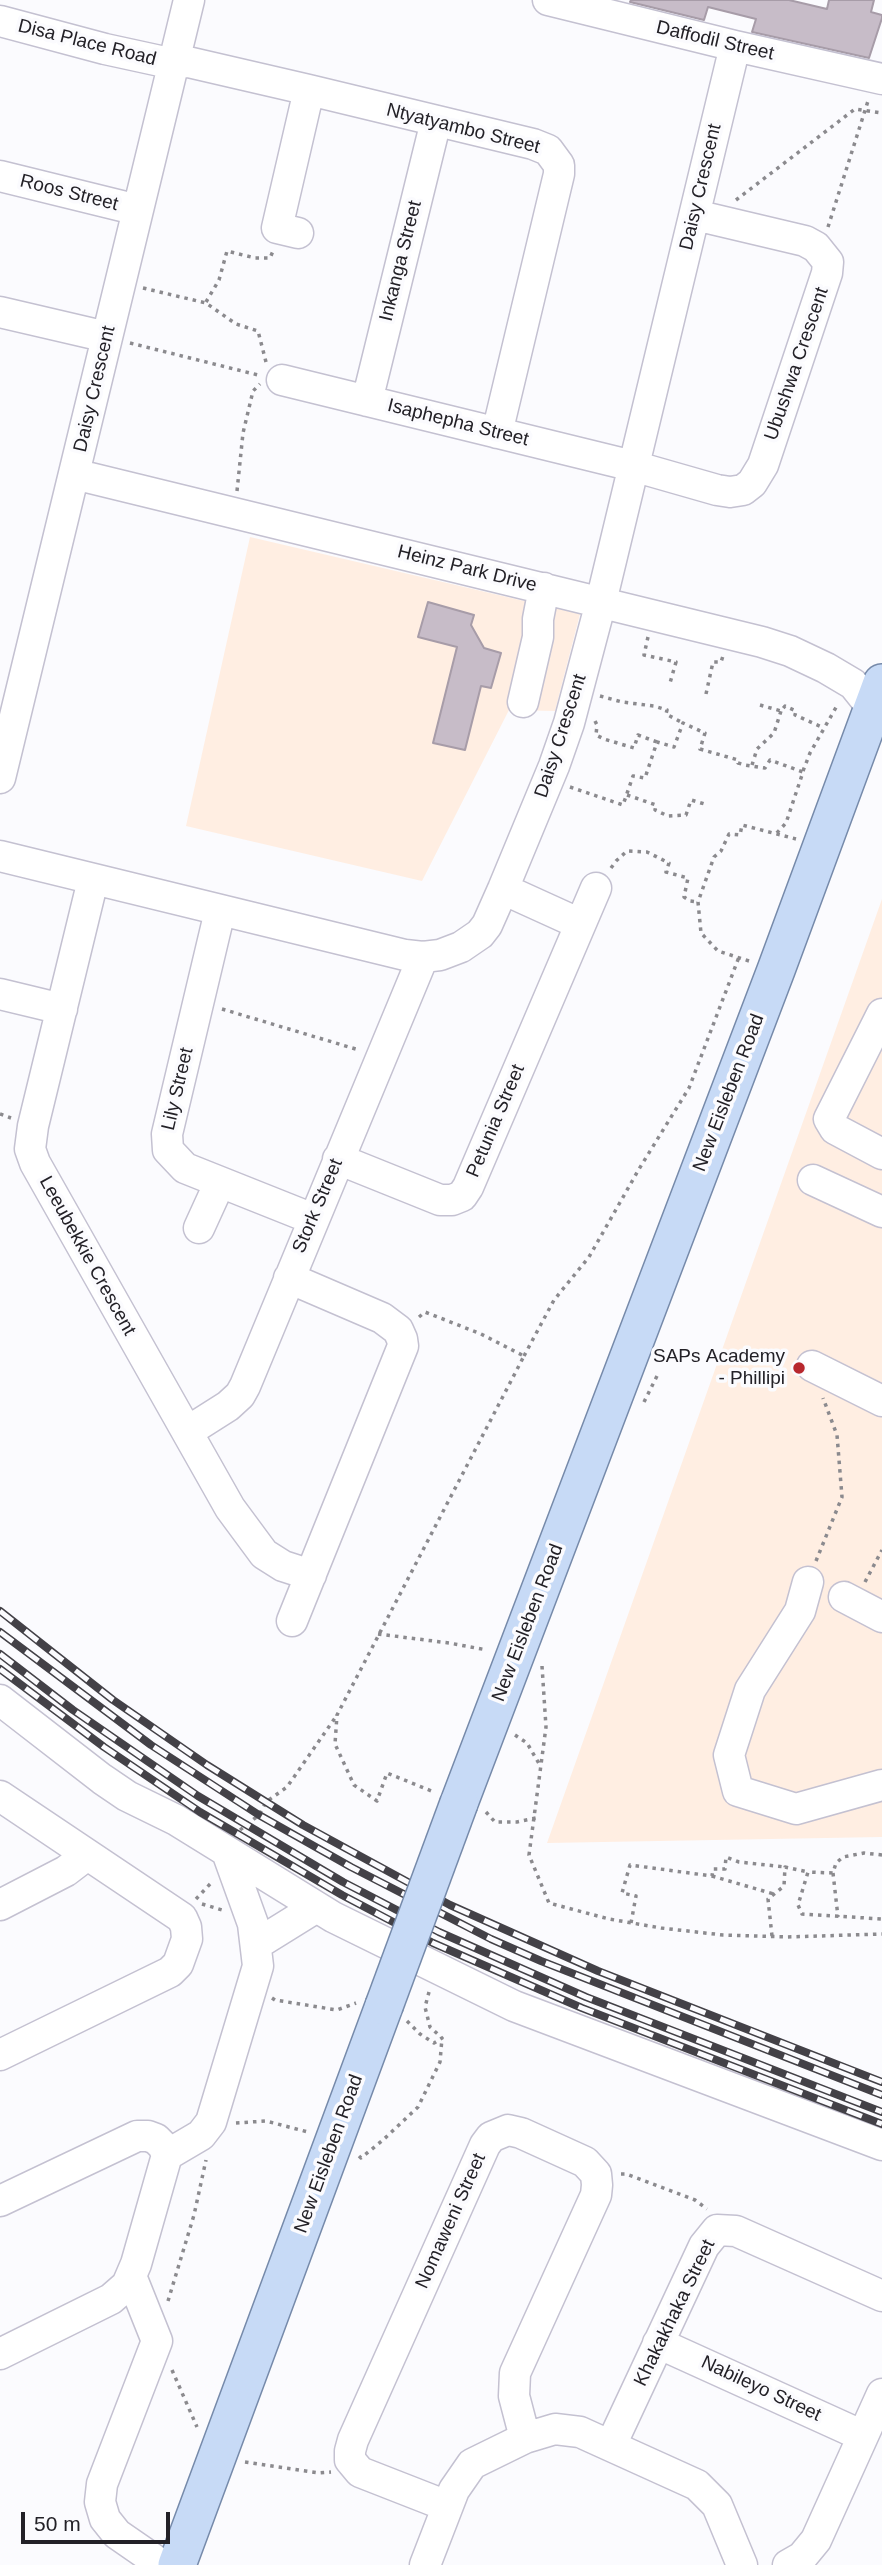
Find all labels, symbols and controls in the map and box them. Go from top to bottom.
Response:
street label: Disa Place Road [16,15,158,71]
street label: Daffodil Street [654,16,776,66]
street label: Ntyatyambo Street [384,99,542,159]
street label: Daisy Crescent [675,122,727,252]
street label: Roos Street [18,170,120,216]
street label: Inkanga Street [375,198,427,324]
street label: Ubushwa Crescent [760,284,834,444]
street label: Daisy Crescent [69,324,121,454]
street label: Isaphepha Street [385,394,531,452]
street label: Heinz Park Drive [395,541,539,597]
street label: Daisy Crescent [530,671,592,801]
street label: New Eisleben Road [688,1011,770,1175]
street label: Lily Street [157,1045,199,1133]
street label: Petunia Street [462,1061,530,1181]
street label: Stork Street [288,1155,348,1257]
street label: Leeubekkie Crescent [34,1172,140,1340]
place label: SAPs Academy - Phillipi [653,1346,785,1390]
marker: SAPs Academy - Phillipi [791,1360,807,1376]
street label: New Eisleben Road [487,1541,569,1705]
street label: New Eisleben Road [290,2072,368,2236]
street label: Nomaweni Street [411,2150,491,2292]
street label: Khakakhaka Street [630,2236,720,2390]
street label: Nabileyo Street [697,2351,825,2427]
scale bar [24,2498,173,2542]
text: 50 m [34,2512,81,2535]

